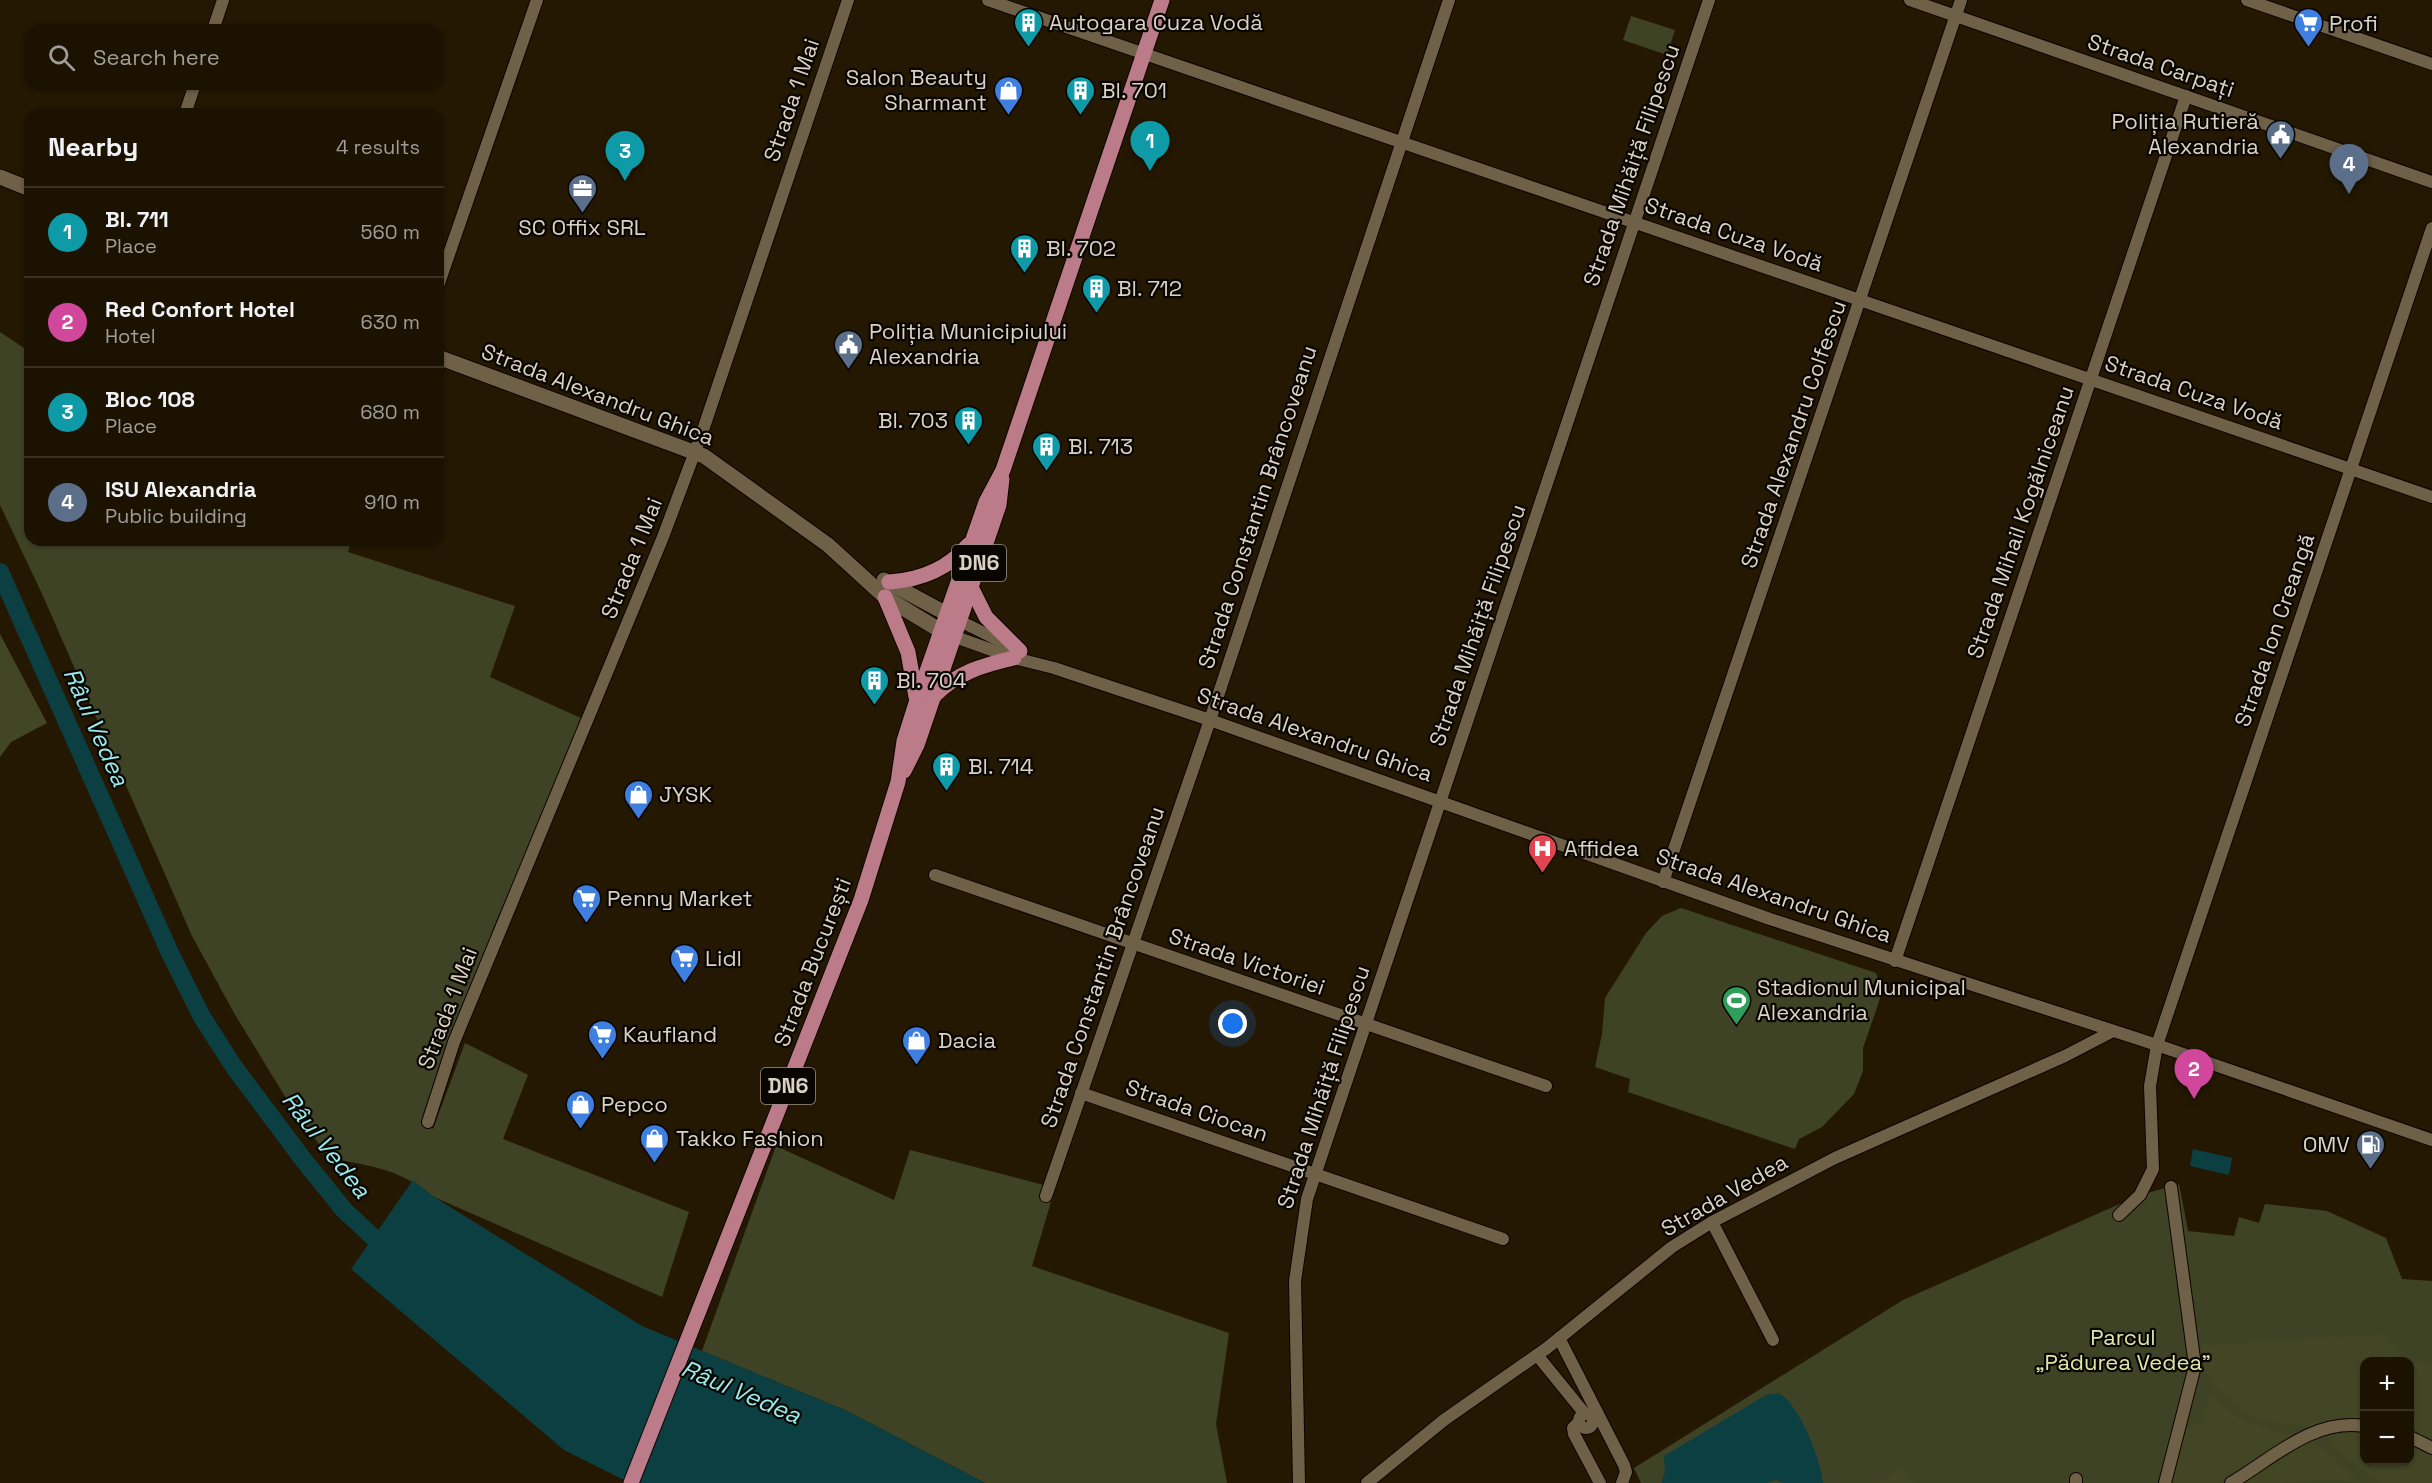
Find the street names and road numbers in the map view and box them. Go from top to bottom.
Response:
street label: Strada Carpați [2084,27,2238,103]
street label: Strada 1 Mai [757,35,825,165]
street label: Strada Mihăiță Filipescu [1576,40,1686,290]
street label: Strada Cuza Vodă [1641,190,1827,278]
street label: Strada Alexandru Colfescu [1734,296,1852,572]
street label: Strada Alexandru Ghica [478,337,719,452]
street label: Strada Constantin Brâncoveanu [1191,342,1323,672]
street label: Strada Cuza Vodă [2101,348,2287,436]
street label: Strada Mihail Kogălniceanu [1960,382,2080,662]
street label: Strada 1 Mai [594,493,668,623]
street label: Strada Mihăiță Filipescu [1422,500,1532,750]
street label: Strada Ion Creangă [2228,529,2320,730]
road number: DN6 [952,545,1006,581]
street label: Strada Alexandru Ghica [1194,681,1437,788]
street label: Strada Constantin Brâncoveanu [1034,803,1170,1131]
street label: Strada Alexandru Ghica [1653,842,1896,949]
street label: Strada București [767,874,857,1050]
street label: Strada Victoriei [1165,921,1329,1001]
street label: Strada 1 Mai [411,943,483,1073]
street label: Strada Mihăiță Filipescu [1270,962,1376,1212]
road number: DN6 [761,1068,815,1104]
street label: Strada Ciocan [1122,1073,1272,1147]
street label: Strada Vedea [1656,1147,1793,1243]

